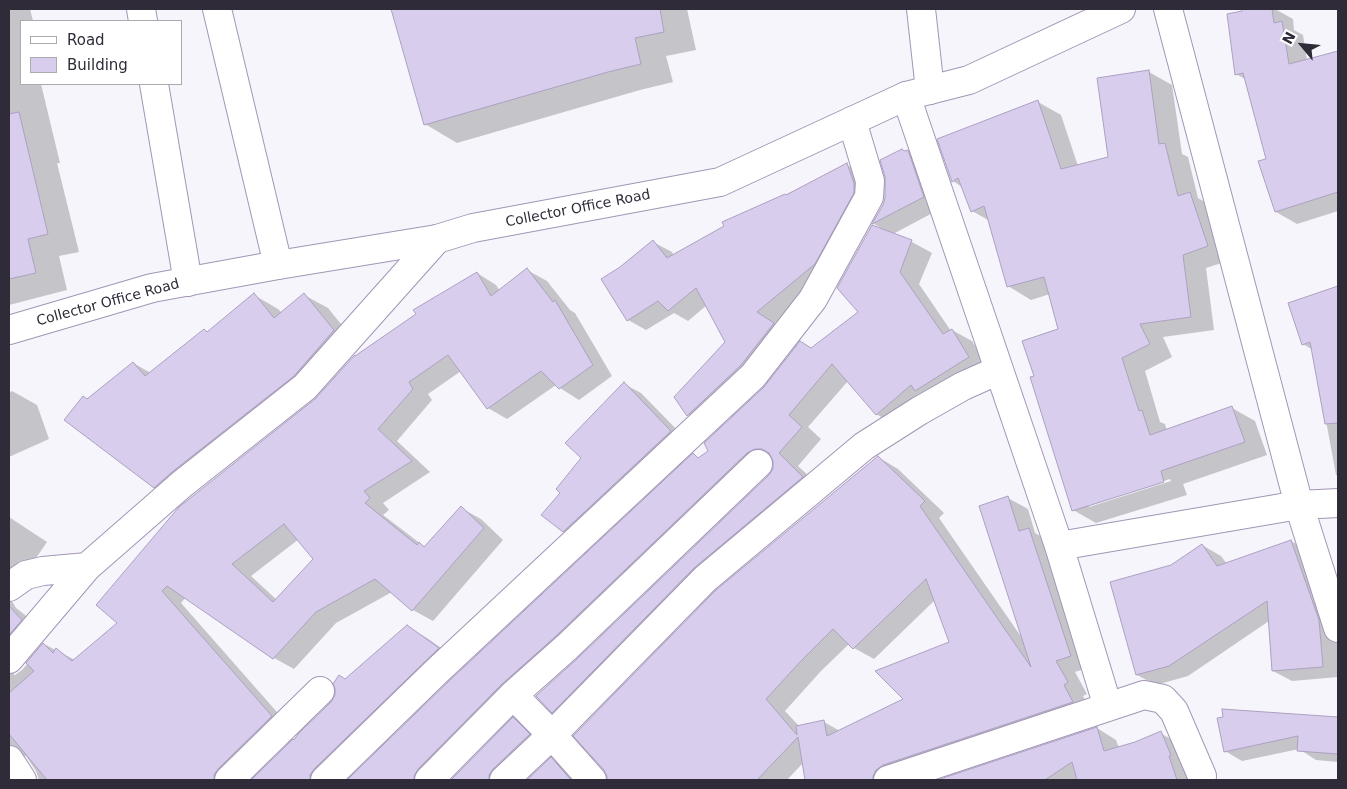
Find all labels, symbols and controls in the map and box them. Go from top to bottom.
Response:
legend [20,20,182,85]
north arrow [1277,20,1327,70]
text: N [1279,29,1299,47]
text: Road [67,31,105,49]
text: Building [67,56,128,74]
street label: Collector Office Road [504,187,652,231]
street label: Collector Office Road [35,276,181,330]

